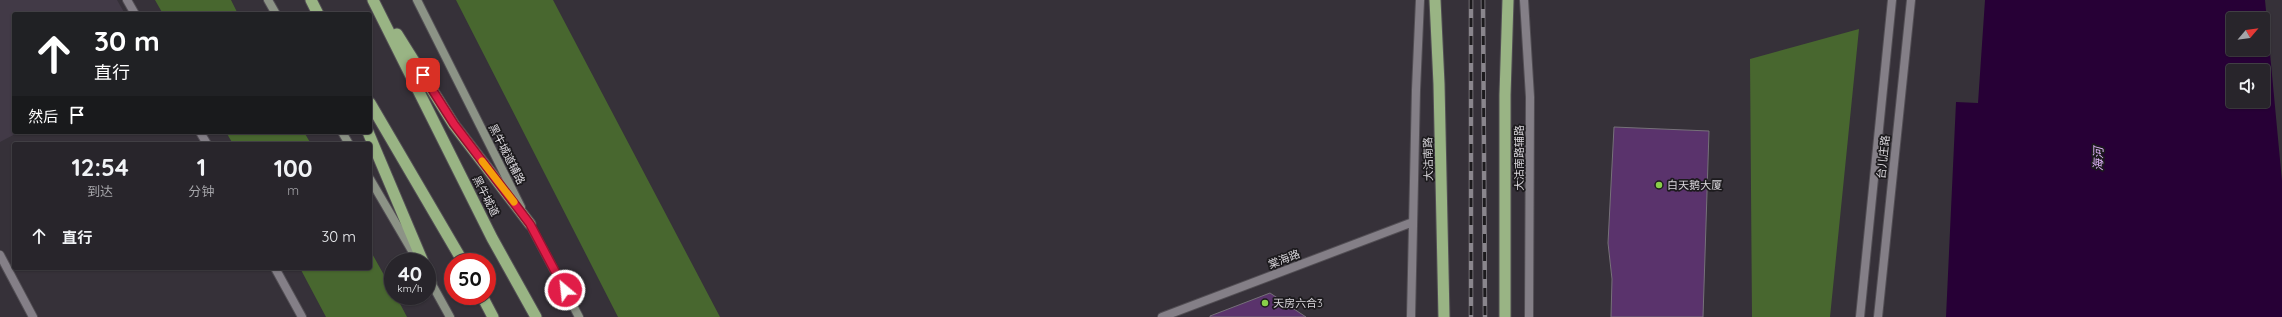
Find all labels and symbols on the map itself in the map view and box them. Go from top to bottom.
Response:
north arrow [2226,12,2270,56]
pin [406,58,440,92]
street label: 黑牛城道辅路 [486,121,528,187]
street label: 大沽南路辅路 [1512,125,1526,191]
street label: 台儿庄路 [1874,134,1892,180]
street label: 大沽南路 [1421,137,1435,181]
water label: 海河 [2090,145,2106,171]
street label: 黑牛城道 [470,173,502,219]
place label: 白天鹅大厦 [1667,178,1722,192]
marker: 白天鹅大厦 [1654,180,1664,190]
street label: 棠海路 [1266,247,1302,271]
speed limit sign: 50 [444,253,496,305]
position arrow [544,269,586,311]
place label: 天房六合3 [1273,296,1323,310]
marker: 天房六合3 [1260,298,1270,308]

